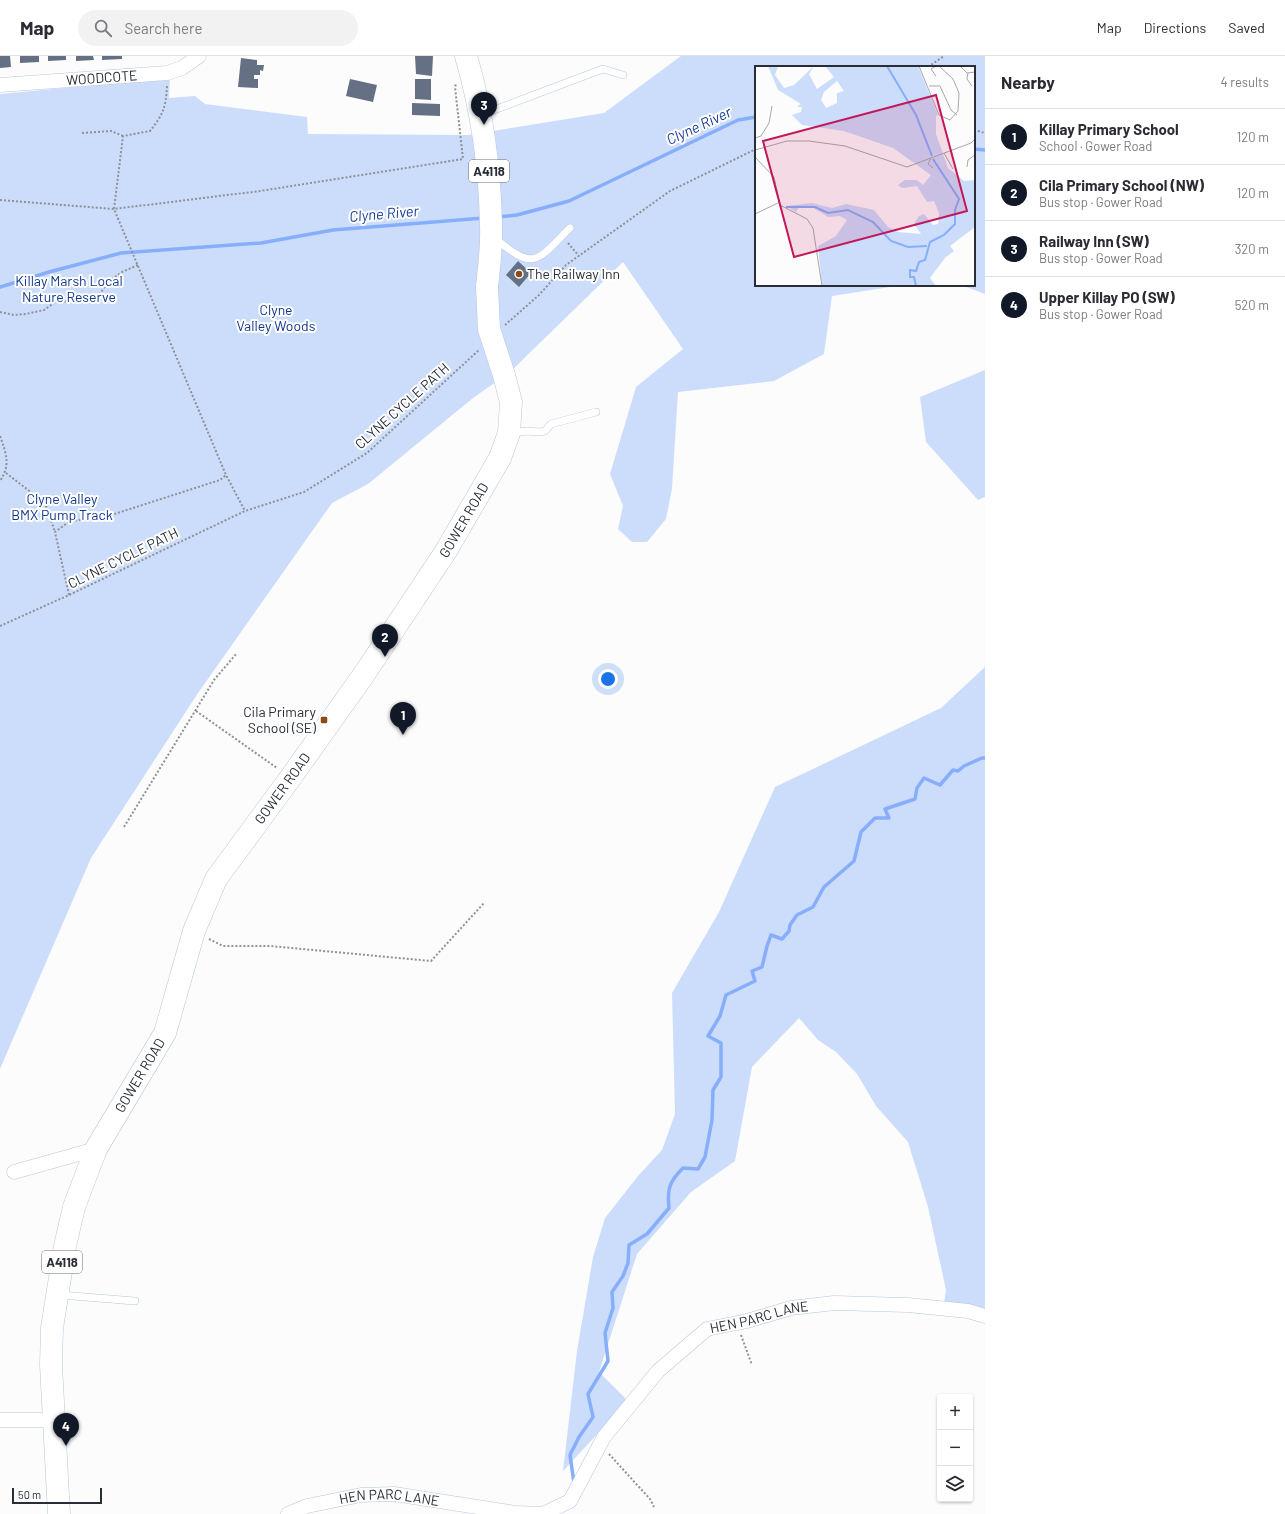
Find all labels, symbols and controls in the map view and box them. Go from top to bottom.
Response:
search box [78,10,358,46]
text: Map [20,16,54,39]
icon: search [92,17,114,39]
text: Search here [124,19,202,37]
text: Map [1097,19,1122,36]
text: Directions [1144,19,1206,36]
text: Saved [1228,19,1265,36]
street label: WOODCOTE [65,66,138,88]
inset map [755,66,975,286]
text: Nearby [1001,72,1055,92]
text: 4 results [1221,74,1269,90]
pin: 3 [471,92,497,125]
water label: Clyne River [663,102,735,148]
text: Killay Primary School [1039,120,1179,138]
text: 1 [1012,129,1016,145]
text: 120 m [1237,129,1269,145]
text: School · Gower Road [1039,138,1152,154]
road number: A4118 [469,160,509,182]
text: Cila Primary School (NW) [1039,176,1204,194]
text: 2 [1010,185,1018,201]
text: 120 m [1237,185,1269,201]
text: Bus stop · Gower Road [1039,194,1163,210]
water label: Clyne River [348,201,420,225]
text: Railway Inn (SW) [1039,232,1149,250]
text: 3 [1010,241,1018,257]
text: 320 m [1235,241,1269,257]
text: Bus stop · Gower Road [1039,250,1163,266]
place label: The Railway Inn [527,265,620,282]
marker: The Railway Inn [514,269,524,279]
park label: Killay Marsh Local Nature Reserve [15,272,123,305]
text: Upper Killay PO (SW) [1039,288,1175,306]
text: 4 [1010,297,1018,313]
text: 520 m [1235,297,1269,313]
park label: Clyne Valley Woods [237,301,316,334]
text: Bus stop · Gower Road [1039,306,1163,322]
street label: CLYNE CYCLE PATH [351,359,452,452]
street label: GOWER ROAD [435,480,492,561]
park label: Clyne Valley BMX Pump Track [11,490,113,523]
street label: CLYNE CYCLE PATH [65,523,181,592]
pin: 2 [372,624,398,657]
your location [598,669,618,689]
pin: 1 [390,702,416,735]
place label: Cila Primary School (SE) [243,703,317,736]
marker: Cila Primary School (SE) [319,715,329,725]
street label: GOWER ROAD [250,749,313,827]
street label: GOWER ROAD [111,1035,168,1115]
road number: A4118 [42,1251,82,1273]
street label: HEN PARC LANE [708,1297,809,1336]
map controls [937,1394,973,1502]
button: + [937,1394,973,1430]
pin: 4 [53,1413,79,1446]
button: − [937,1430,973,1466]
button: layers [937,1466,973,1502]
street label: HEN PARC LANE [337,1485,441,1509]
scale bar [12,1486,102,1505]
text: 50 m [18,1488,41,1501]

